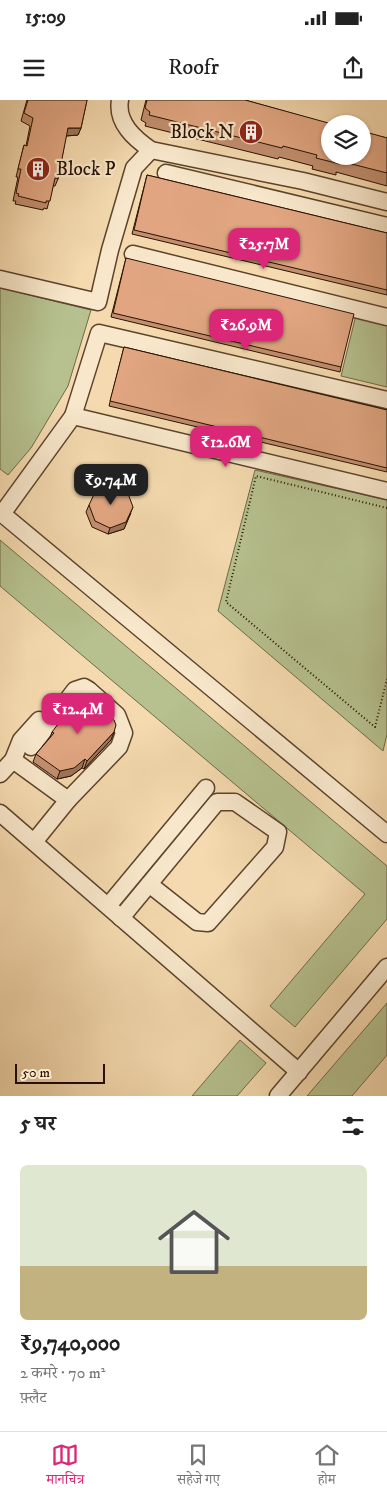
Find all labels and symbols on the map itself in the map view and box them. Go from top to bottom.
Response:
building icon: Block N [238,119,264,145]
place label: Block N [170,121,234,144]
building icon: Block P [25,156,51,182]
place label: Block P [56,158,116,181]
pin: ₹25.7M [223,228,305,270]
pin: ₹26.9M [205,308,287,351]
pin: ₹12.6M [185,426,267,468]
pin: ₹9.74M [70,464,152,506]
pin: ₹12.4M [37,692,119,735]
scale bar [15,1061,105,1084]

